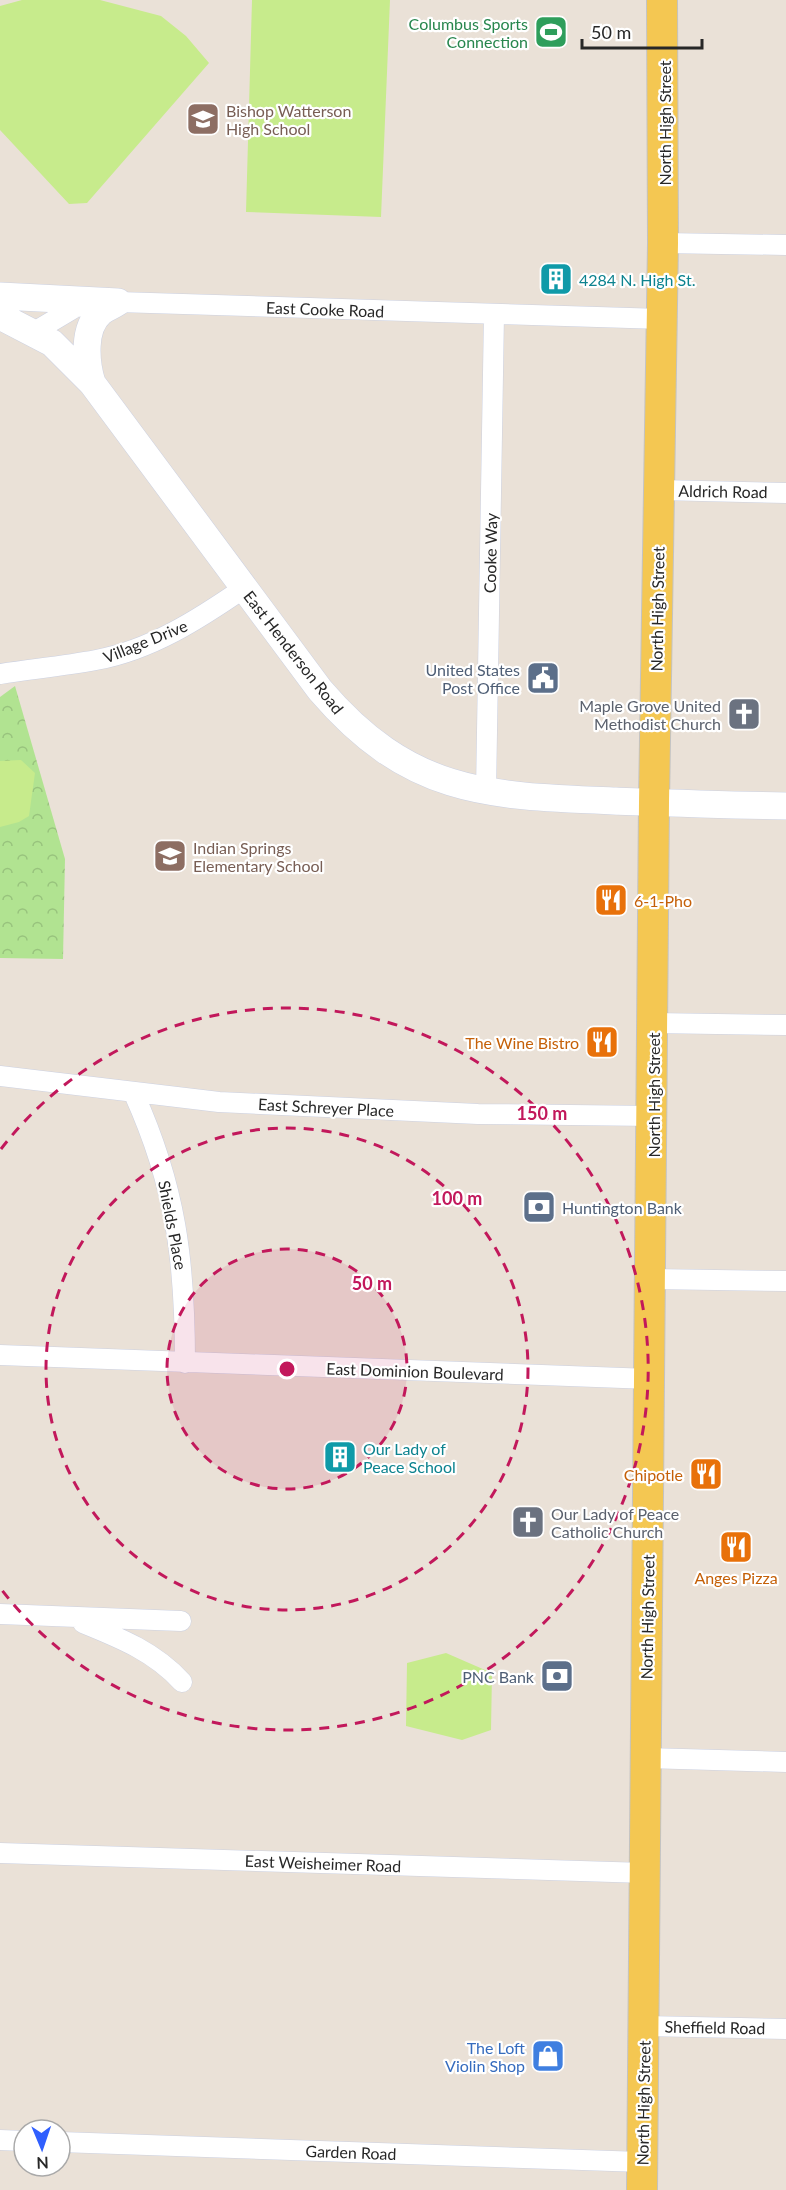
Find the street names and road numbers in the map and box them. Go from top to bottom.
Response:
street label: North High Street [655,60,674,186]
street label: East Cooke Road [266,297,384,321]
street label: Aldrich Road [678,481,768,501]
street label: Cooke Way [480,512,500,593]
street label: North High Street [646,546,668,672]
street label: East Henderson Road [240,587,348,717]
street label: Village Drive [100,616,190,666]
street label: North High Street [644,1032,663,1158]
street label: East Schreyer Place [258,1094,394,1120]
street label: Shields Place [155,1179,191,1271]
street label: East Dominion Boulevard [326,1358,504,1384]
street label: North High Street [636,1554,658,1680]
street label: East Weisheimer Road [245,1851,401,1875]
street label: Sheffield Road [664,2017,766,2037]
street label: North High Street [632,2040,654,2166]
street label: Garden Road [305,2141,397,2163]

